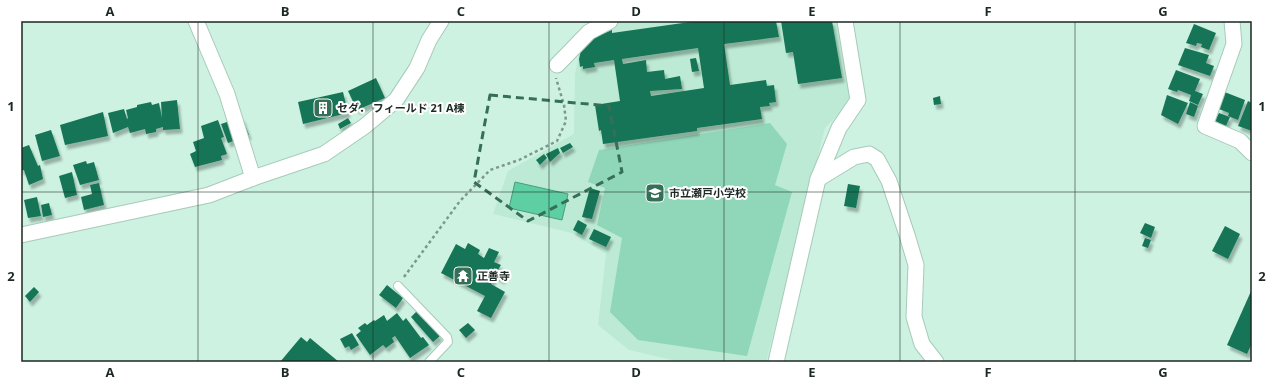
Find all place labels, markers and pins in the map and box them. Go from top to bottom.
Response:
building icon: セダ． フィールド 21 A棟 [312,97,334,119]
place label: セダ． フィールド 21 A棟 [337,100,465,115]
school or university icon: 市立瀬戸小学校 [644,182,666,204]
place label: 市立瀬戸小学校 [669,185,746,200]
temple icon: 正善寺 [452,265,474,287]
place label: 正善寺 [477,268,510,283]

